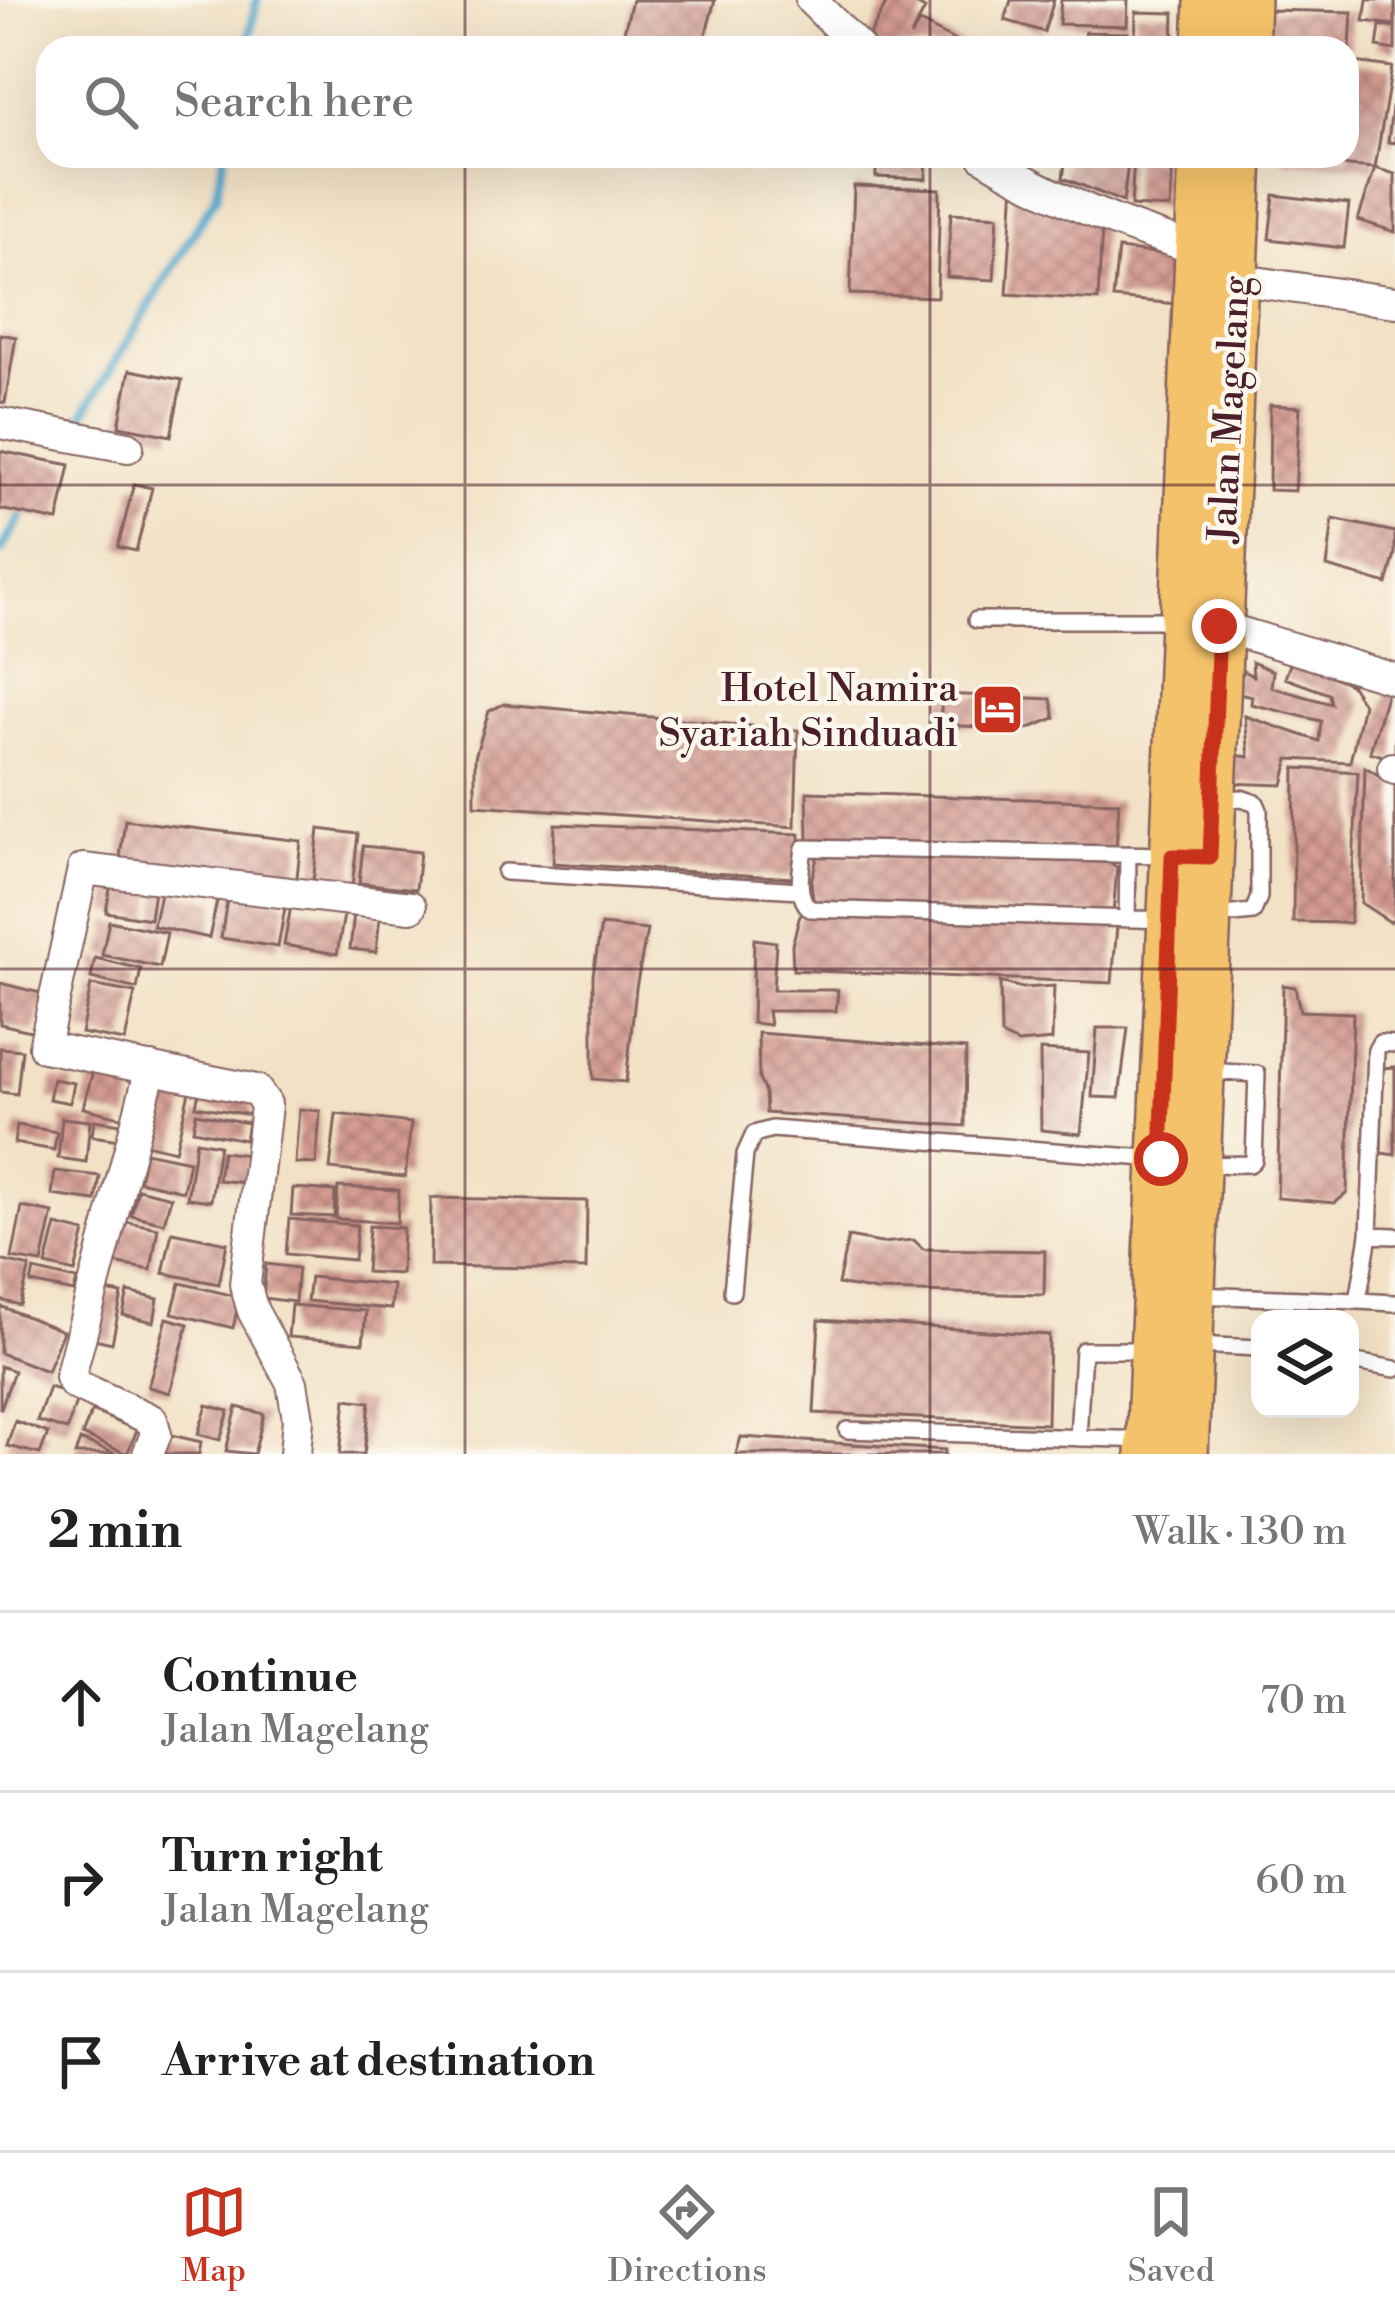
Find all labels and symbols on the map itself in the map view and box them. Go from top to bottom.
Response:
street label: Jalan Magelang [1199,274,1262,546]
route end [1192,599,1246,653]
place label: Hotel Namira Syariah Sinduadi [659,665,958,759]
hotel icon: Hotel Namira Syariah Sinduadi [969,681,1025,737]
route start [1134,1132,1188,1186]

